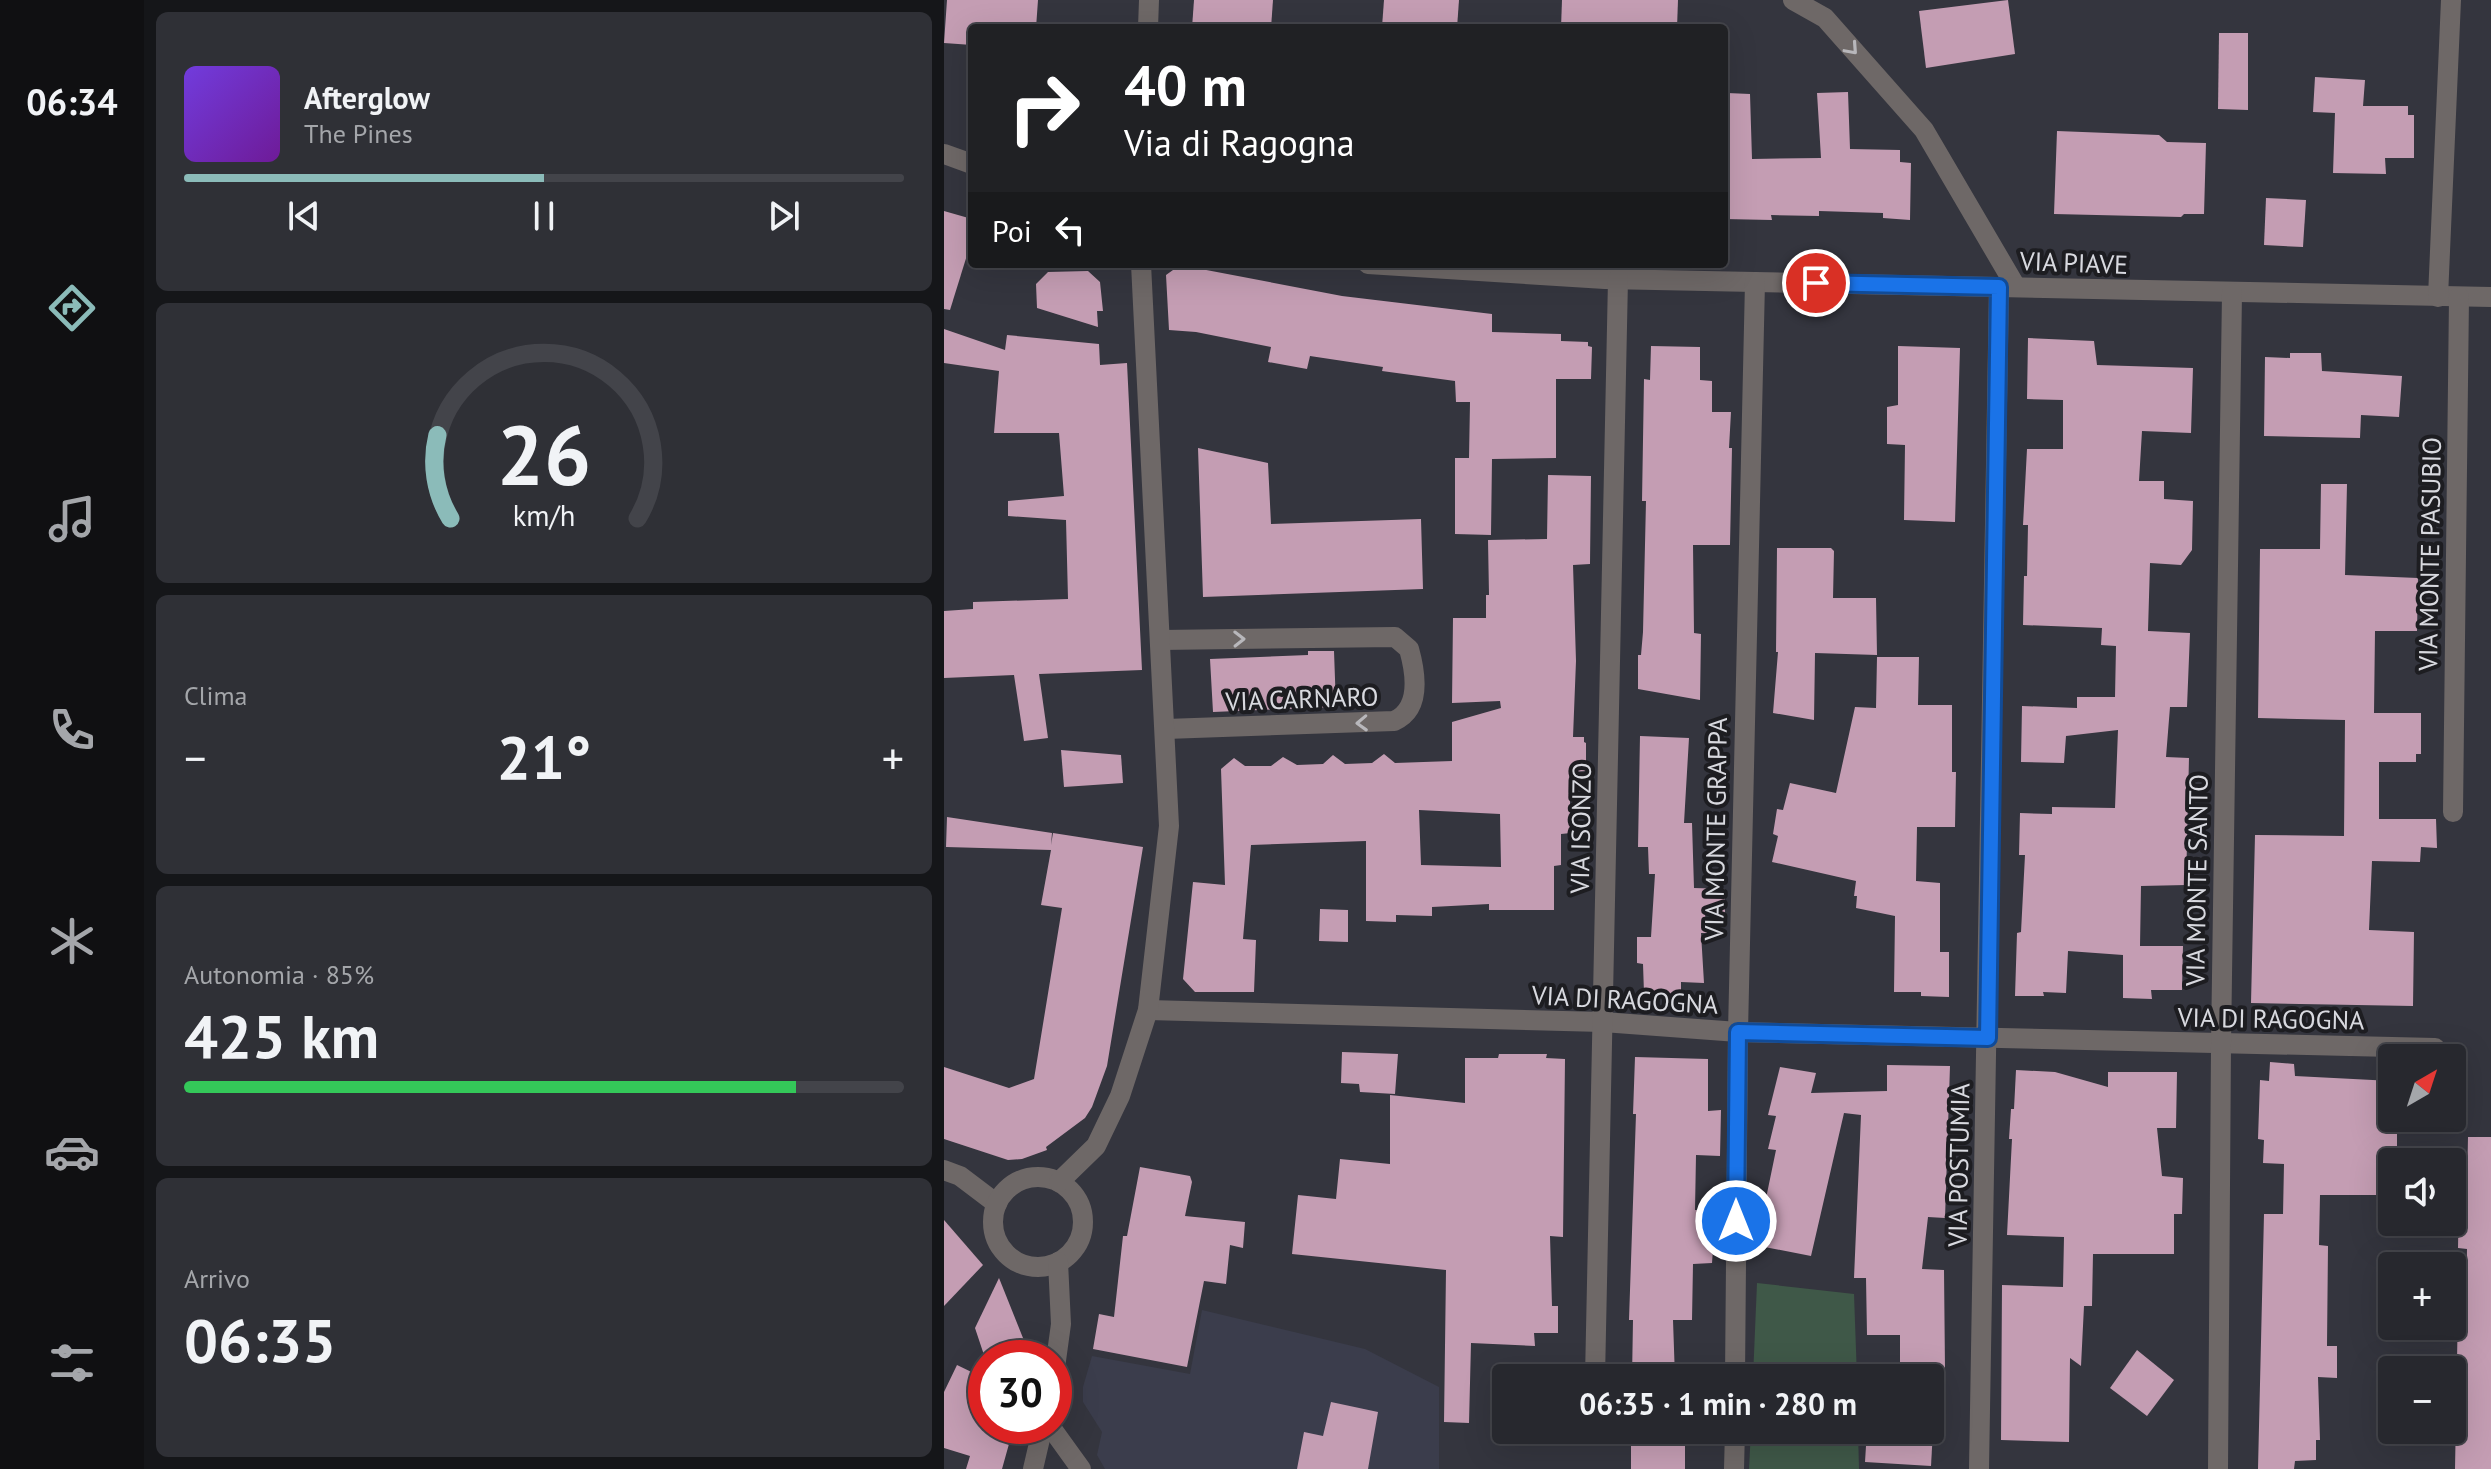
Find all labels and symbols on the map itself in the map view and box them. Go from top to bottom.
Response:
one-way arrow [1842,39,1857,54]
street label: VIA PIAVE [2018,244,2129,281]
pin [1782,249,1850,317]
street label: VIA MONTE PASUBIO [2411,437,2448,672]
one-way arrow [1233,630,1246,647]
street label: VIA CARNARO [1224,679,1379,718]
one-way arrow [1355,714,1368,731]
street label: VIA MONTE GRAPPA [1697,717,1734,942]
street label: VIA ISONZO [1563,762,1598,895]
street label: VIA MONTE SANTO [2178,774,2215,987]
street label: VIA DI RAGOGNA [1530,978,1719,1021]
street label: VIA DI RAGOGNA [2176,1000,2365,1037]
north arrow [2378,1044,2466,1132]
street label: VIA POSTUMIA [1941,1083,1976,1248]
position arrow [1694,1179,1778,1263]
speed limit sign: 30 [968,1340,1072,1444]

